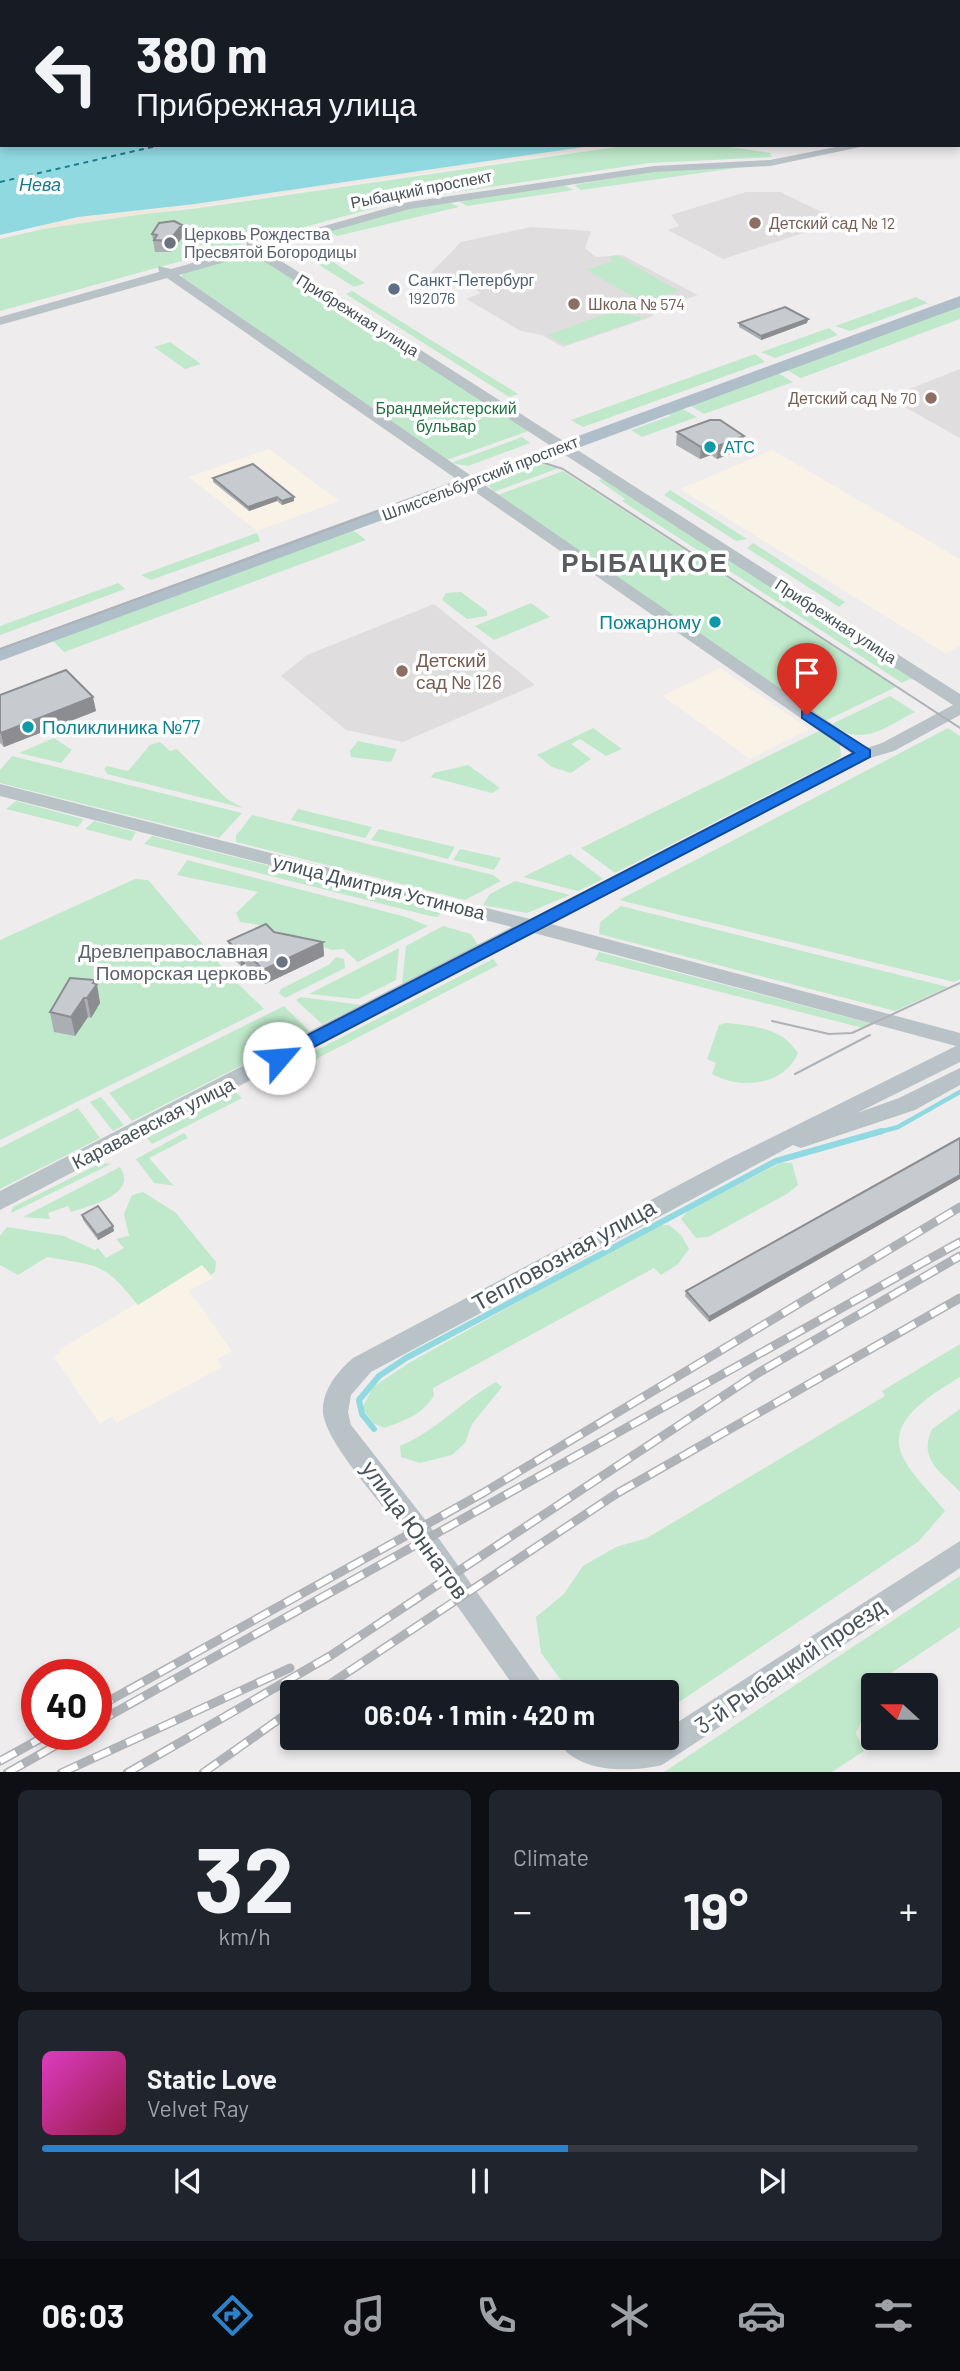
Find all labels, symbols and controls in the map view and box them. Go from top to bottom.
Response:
text: 380 m [136,24,268,83]
icon: left [21,28,112,119]
text: Прибрежная улица [136,84,417,122]
street label: Рыбацкий проспект [349,165,494,212]
water label: Нева [19,173,61,195]
place label: Детский сад № 12 [769,213,895,232]
marker: Детский сад № 12 [747,215,763,231]
place label: Церковь Рождества Пресвятой Богородицы [184,224,357,261]
marker: Церковь Рождества Пресвятой Богородицы [162,235,178,251]
street label: Прибрежная улица [294,269,423,360]
place label: Санкт-Петербург 192076 [408,270,535,307]
marker: Санкт-Петербург 192076 [386,281,402,297]
place label: Школа № 574 [588,294,685,313]
marker: Школа № 574 [566,296,582,312]
place label: Детский сад № 70 [788,388,917,407]
marker: Детский сад № 70 [923,390,939,406]
park label: Брандмейстерский бульвар [375,398,517,435]
street label: Шлиссельбургский проспект [379,431,581,524]
place label: АТС [724,437,755,456]
marker: АТС [702,439,718,455]
district label: РЫБАЦКОЕ [561,546,729,577]
street label: Прибрежная улица [772,574,900,667]
place label: Пожарному [599,610,701,633]
marker: Пожарному [707,614,723,630]
pin [777,643,837,715]
place label: Детский сад № 126 [416,648,502,693]
icon: arrive [788,654,826,692]
marker: Детский сад № 126 [394,663,410,679]
place label: Поликлиника №77 [42,715,200,738]
marker: Поликлиника №77 [20,719,36,735]
street label: улица Дмитрия Устинова [271,849,488,924]
place label: Древлеправославная Поморская церковь [78,939,268,984]
marker: Древлеправославная Поморская церковь [274,954,290,970]
position arrow [242,1021,316,1095]
street label: Караваевская улица [68,1072,238,1173]
street label: Тепловозная улица [467,1192,660,1316]
street label: улица Юннатов [356,1455,475,1604]
street label: 3-й Рыбацкий проезд [689,1591,890,1739]
speed limit sign: 40 [21,1659,112,1750]
north arrow [861,1673,938,1750]
map controls [861,1673,938,1750]
text: 06:04 · 1 min · 420 m [364,1699,595,1730]
text: 32 [194,1822,295,1931]
text: Climate [513,1843,589,1871]
text: 19° [683,1878,748,1940]
text: − [513,1887,532,1933]
text: + [899,1887,918,1933]
text: km/h [218,1922,271,1950]
text: Static Love [147,2063,277,2094]
text: Velvet Ray [147,2094,249,2122]
icon: previous [169,2162,207,2200]
icon: pause [461,2162,499,2200]
icon: next [753,2162,791,2200]
icon: directions [208,2291,257,2340]
icon: music [340,2291,389,2340]
icon: phone [472,2291,521,2340]
icon: climate [605,2291,654,2340]
icon: car [737,2291,786,2340]
icon: filters [869,2291,918,2340]
text: 06:03 [42,2296,124,2334]

